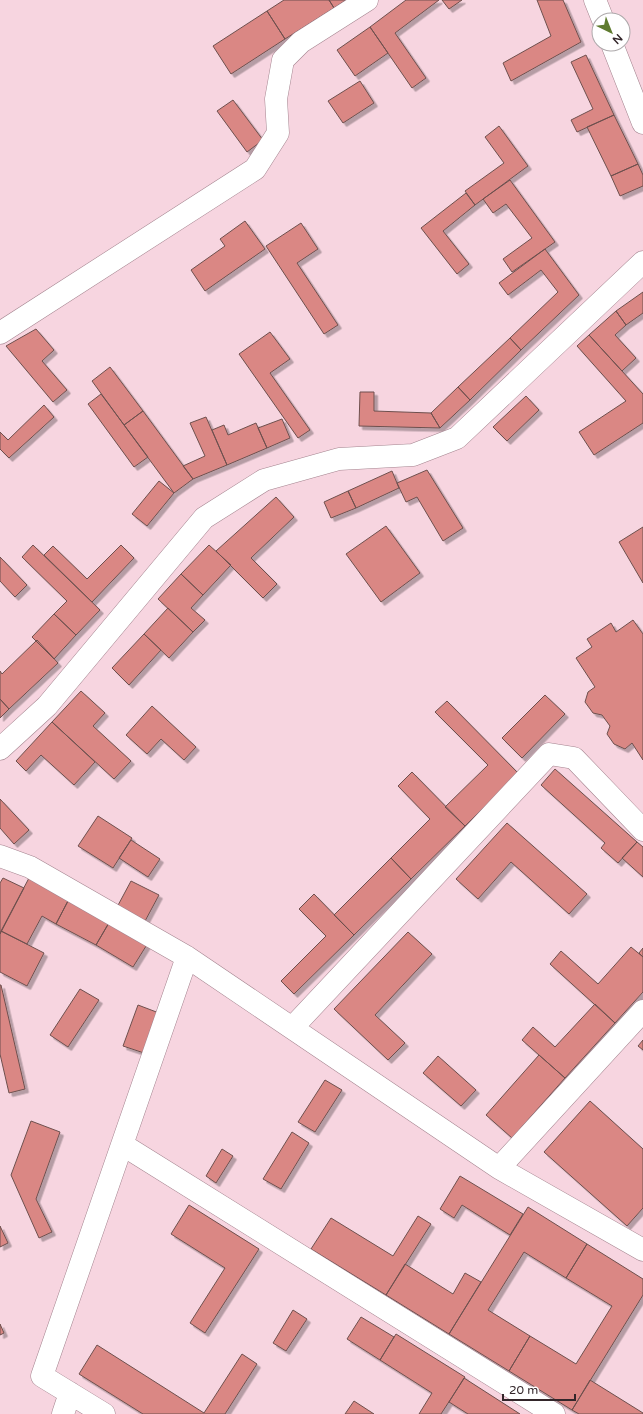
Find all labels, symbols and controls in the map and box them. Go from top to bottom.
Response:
north arrow [591,12,631,52]
text: N [610,31,625,47]
scale bar [503,1376,575,1402]
text: 20 m [509,1383,538,1397]

